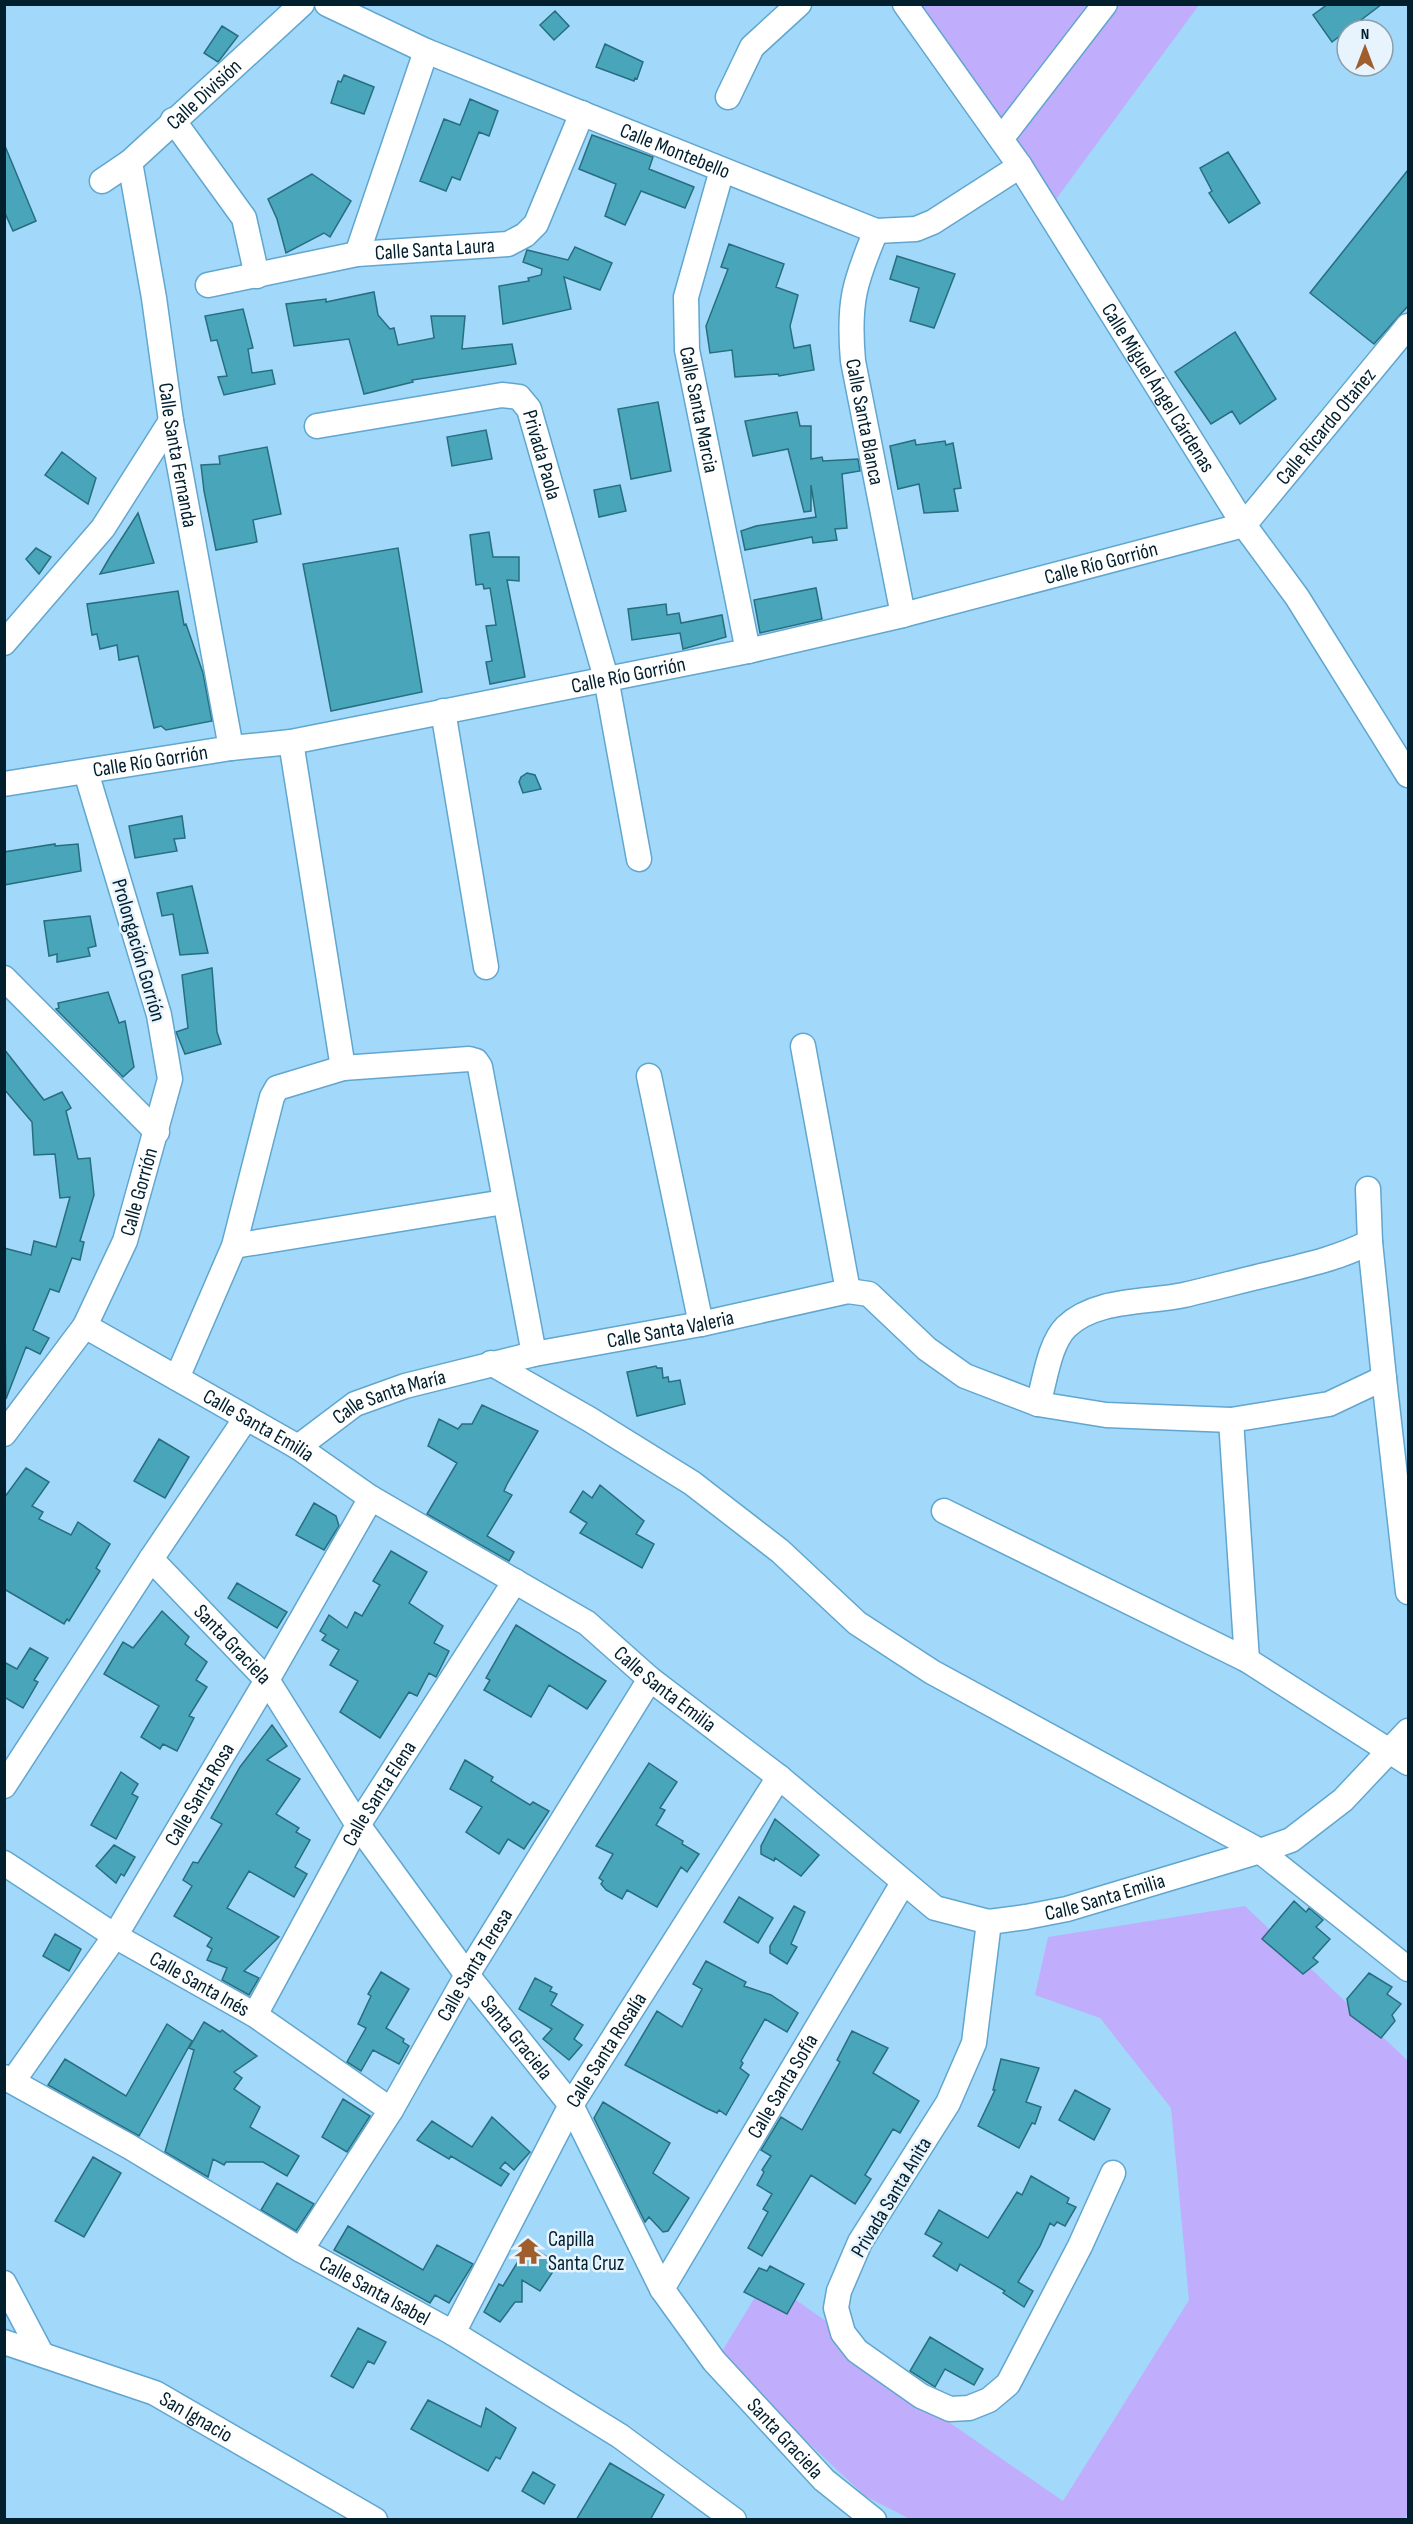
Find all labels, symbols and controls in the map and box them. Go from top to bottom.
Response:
north arrow [1335,18,1395,78]
text: N [1361,25,1369,44]
street label: Calle División [161,54,247,135]
street label: Calle Montebello [616,118,734,184]
street label: Calle Santa Laura [374,233,495,266]
street label: Calle Miguel Ángel Cárdenas [1096,299,1220,477]
street label: Calle Santa Marcia [674,345,724,475]
street label: Calle Santa Blanca [840,357,889,487]
street label: Calle Ricardo Otañez [1271,363,1381,490]
street label: Calle Santa Fernanda [153,381,202,530]
street label: Privada Paola [517,407,566,503]
street label: Calle Río Gorrión [1042,536,1160,590]
street label: Calle Río Gorrión [569,652,688,699]
street label: Calle Río Gorrión [91,740,210,783]
street label: Prolongación Gorrión [106,876,171,1024]
street label: Calle Gorrión [115,1145,163,1239]
street label: Calle Santa Valeria [605,1305,736,1354]
street label: Calle Santa María [327,1364,448,1430]
street label: Calle Santa Emilia [199,1384,319,1467]
street label: Santa Graciela [188,1599,276,1690]
street label: Calle Santa Emilia [609,1641,721,1738]
street label: Calle Santa Elena [337,1736,422,1850]
street label: Calle Santa Rosa [159,1739,240,1851]
street label: Calle Santa Emilia [1043,1868,1168,1926]
street label: Calle Santa Teresa [432,1904,518,2026]
street label: Calle Santa Inés [145,1946,254,2022]
street label: Calle Santa Rosalía [561,1988,652,2112]
street label: Santa Graciela [475,1990,558,2085]
street label: Calle Santa Sofía [742,2030,824,2143]
street label: Privada Santa Anita [846,2133,937,2262]
place label: Capilla Santa Cruz [548,2227,625,2276]
temple icon: Capilla Santa Cruz [513,2236,543,2266]
street label: Calle Santa Isabel [315,2251,434,2331]
street label: San Ignacio [155,2386,237,2448]
street label: Santa Graciela [742,2393,829,2484]

